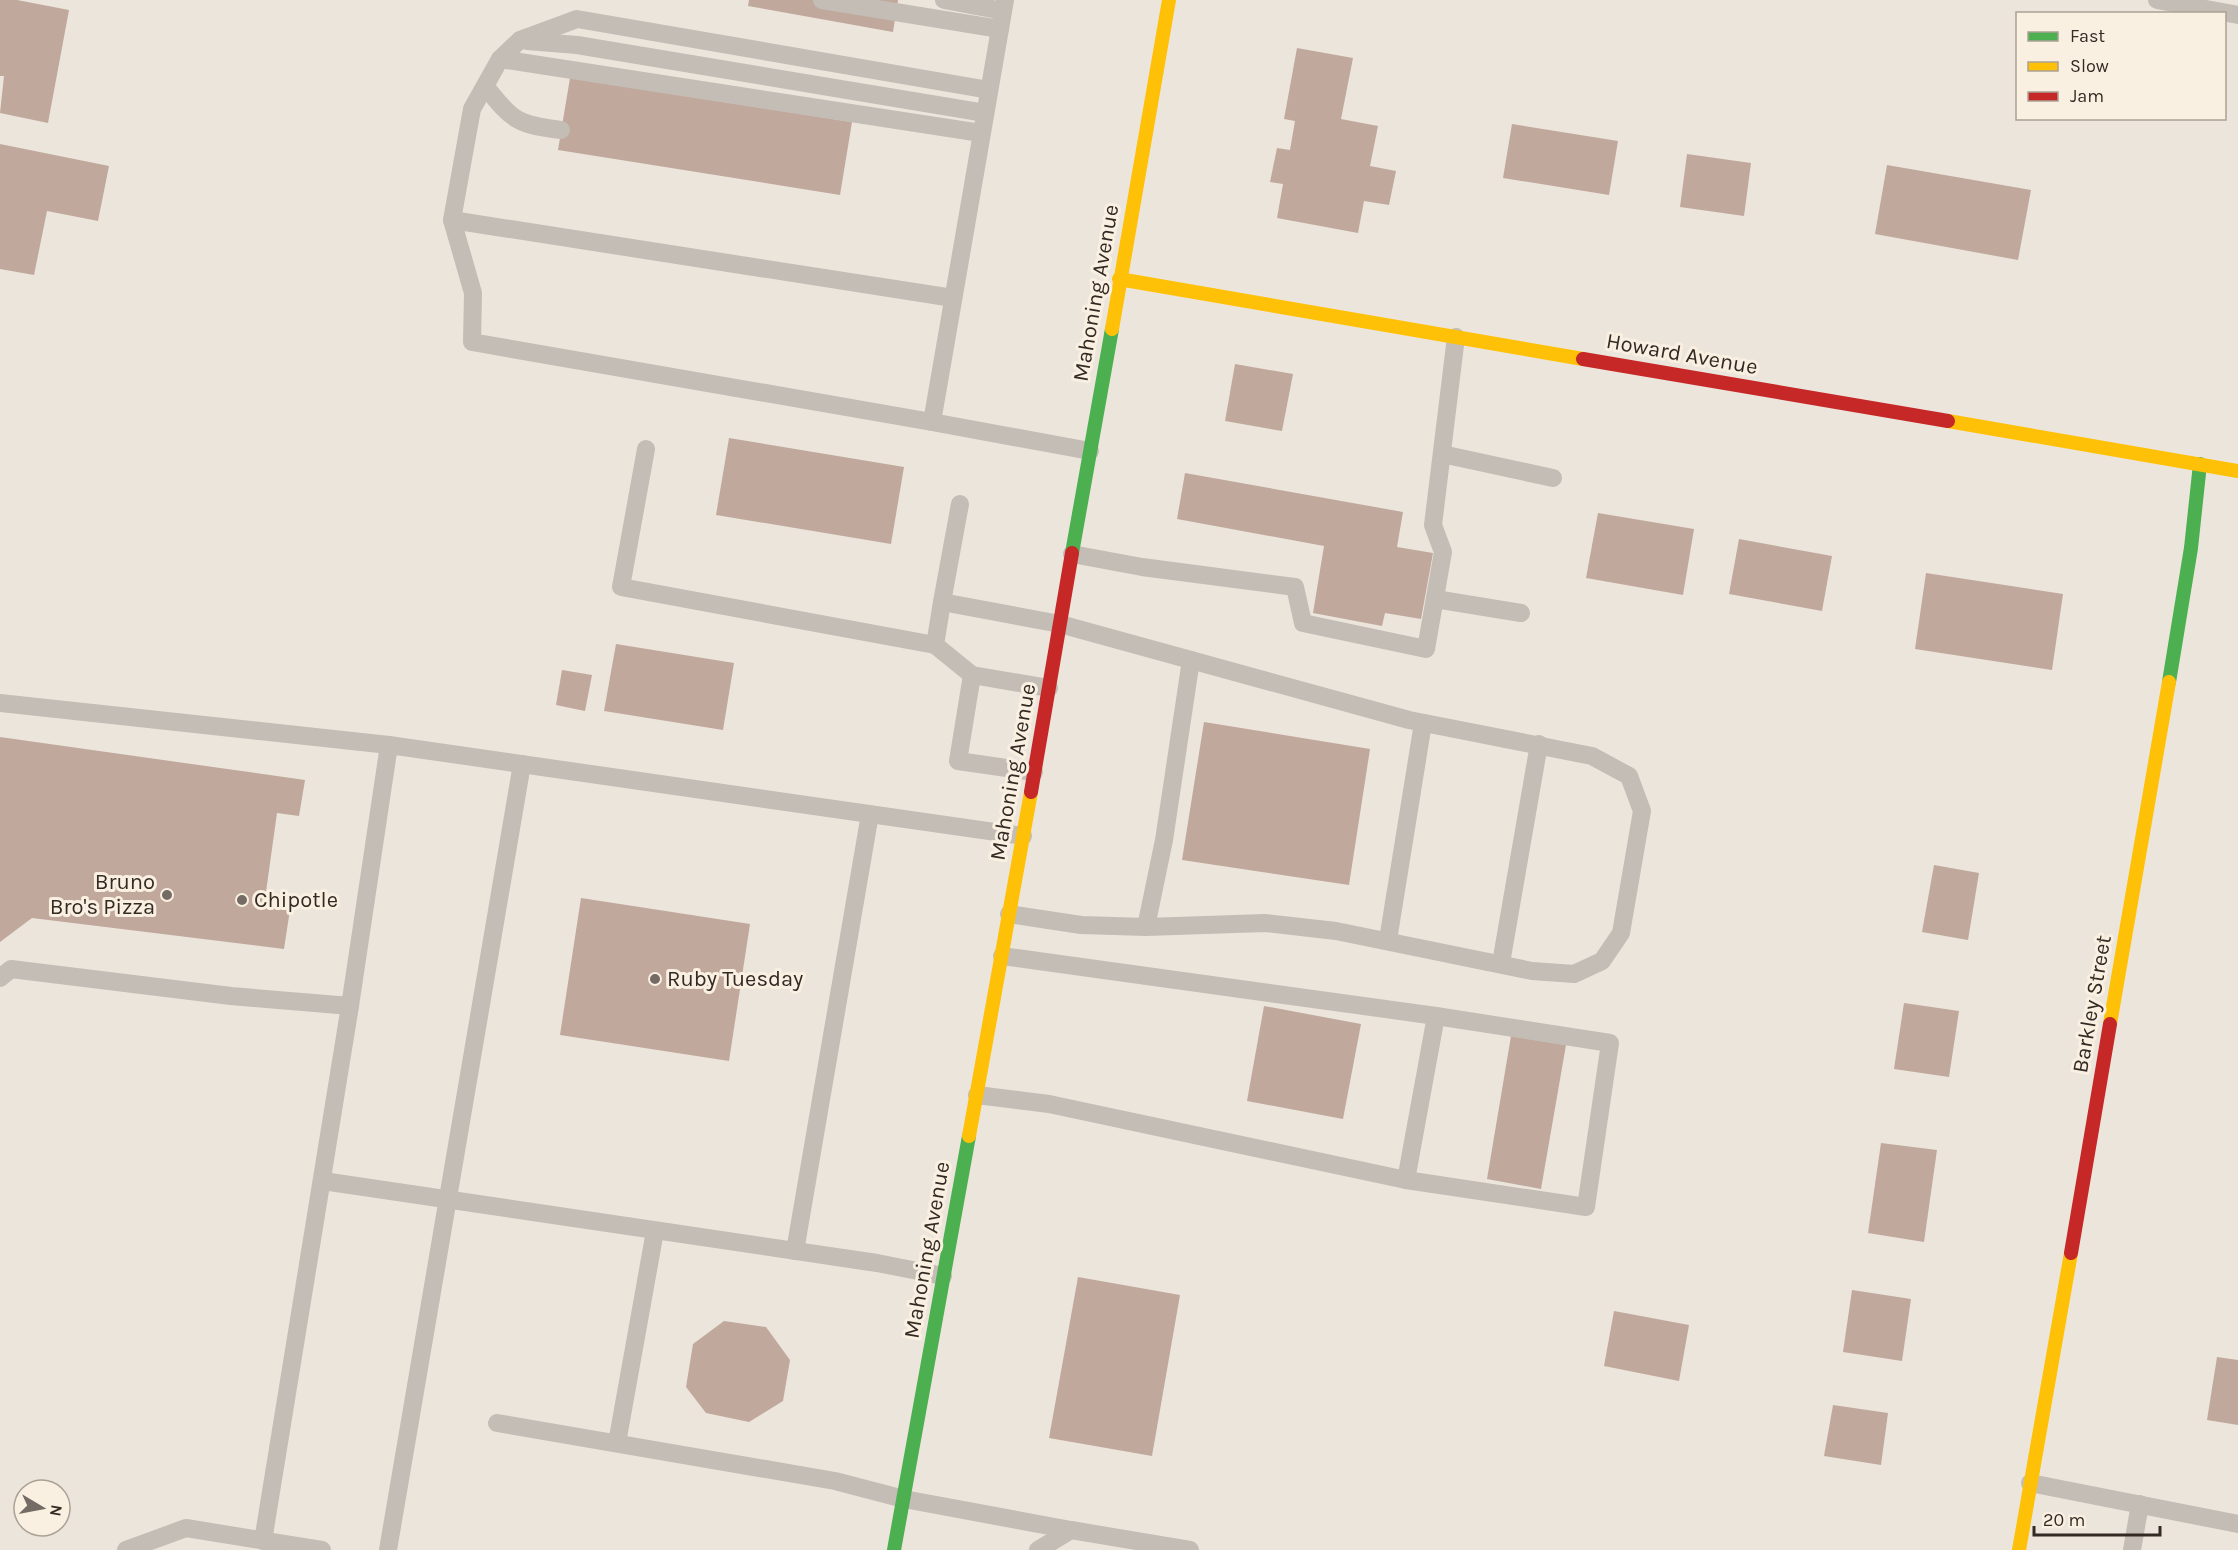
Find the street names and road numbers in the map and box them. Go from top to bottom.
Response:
street label: Mahoning Avenue [1068,203,1124,383]
street label: Howard Avenue [1604,328,1760,380]
street label: Mahoning Avenue [985,682,1041,862]
street label: Barkley Street [2067,933,2117,1075]
street label: Mahoning Avenue [899,1160,955,1340]

